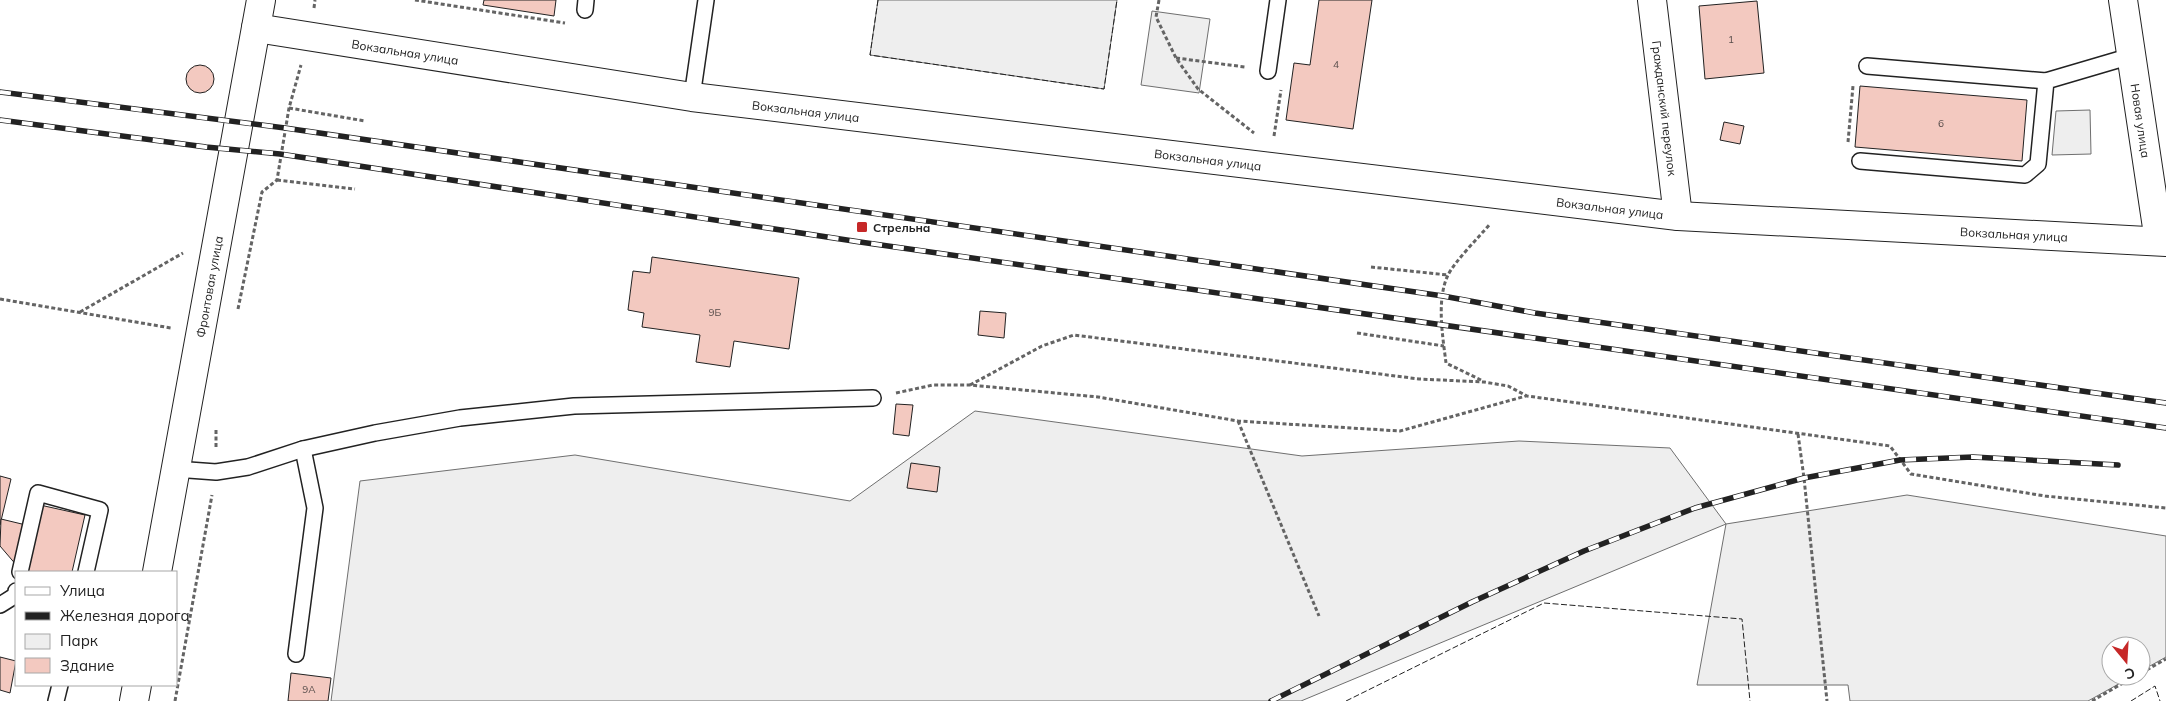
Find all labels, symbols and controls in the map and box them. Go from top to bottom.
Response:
house number: 1 [1728,33,1734,46]
street label: Вокзальная улица [351,36,460,67]
street label: Гражданский переулок [1649,40,1681,177]
house number: 4 [1333,58,1339,71]
street label: Новая улица [2128,82,2154,159]
street label: Вокзальная улица [751,97,860,125]
house number: 6 [1938,117,1944,130]
street label: Вокзальная улица [1153,145,1262,173]
street label: Вокзальная улица [1555,194,1664,222]
marker: Стрельна [855,220,869,234]
place label: Стрельна [873,220,930,235]
street label: Вокзальная улица [1960,224,2068,244]
street label: Фронтовая улица [192,235,225,339]
house number: 9Б [709,306,722,319]
legend [15,571,178,686]
text: Улица [59,581,105,600]
text: Железная дорога [60,606,190,625]
text: Парк [60,631,99,650]
north arrow [2101,636,2151,686]
text: Здание [60,656,114,675]
text: С [2123,663,2137,683]
house number: 9А [302,683,316,696]

